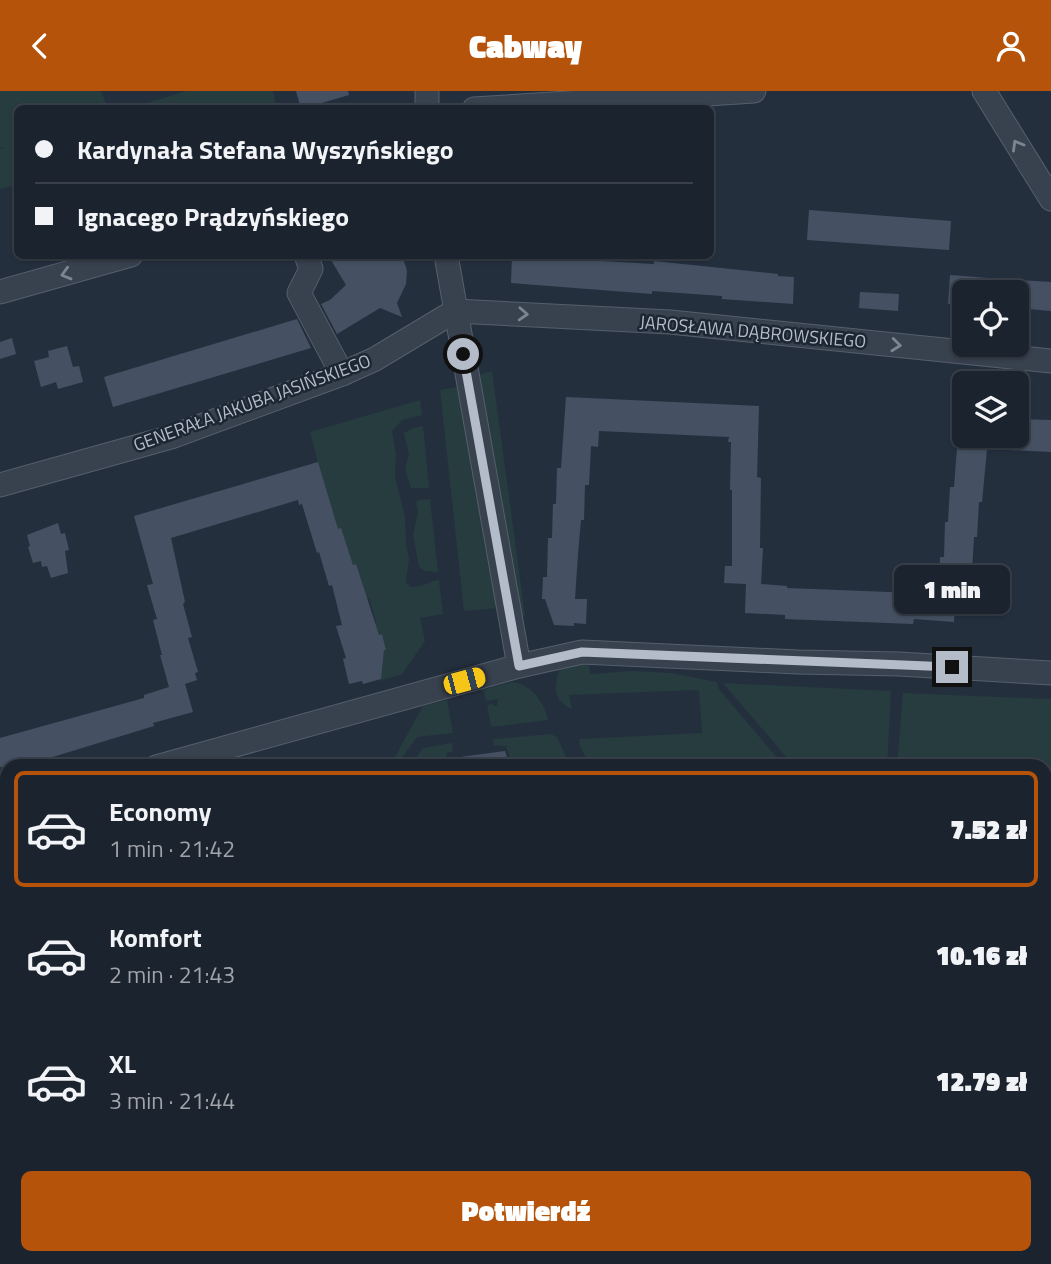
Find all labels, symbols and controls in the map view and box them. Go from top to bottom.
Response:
text: Cabway [469,22,582,70]
icon: back [21,27,59,65]
icon: person [992,27,1030,65]
text: Kardynała Stefana Wyszyńskiego [77,130,454,169]
one-way arrow [1013,139,1026,152]
text: Ignacego Prądzyńskiego [77,197,349,236]
one-way arrow [60,266,72,280]
map controls [952,280,1029,448]
button: locate [952,280,1029,357]
one-way arrow [518,307,529,322]
street label: JAROSŁAWA DĄBROWSKIEGO [639,308,867,355]
one-way arrow [891,337,902,352]
route start [447,338,479,370]
street label: GENERAŁA JAKUBA JASIŃSKIEGO [129,347,374,458]
button: layers [952,371,1029,448]
callout: 1 min [894,566,1010,615]
text: 1 min [923,572,981,607]
route end [936,651,968,683]
car [441,665,488,697]
text: Economy [109,792,211,831]
icon: car [25,798,88,861]
text: 7.52 zł [950,810,1027,849]
text: 1 min · 21:42 [109,831,235,866]
text: Komfort [109,918,202,957]
icon: car [25,924,88,987]
text: 10.16 zł [936,936,1027,975]
text: 2 min · 21:43 [109,957,235,992]
text: XL [109,1044,136,1083]
icon: car [25,1050,88,1113]
text: 12.79 zł [936,1062,1027,1101]
text: 3 min · 21:44 [109,1083,235,1118]
button: Potwierdź [21,1171,1031,1251]

